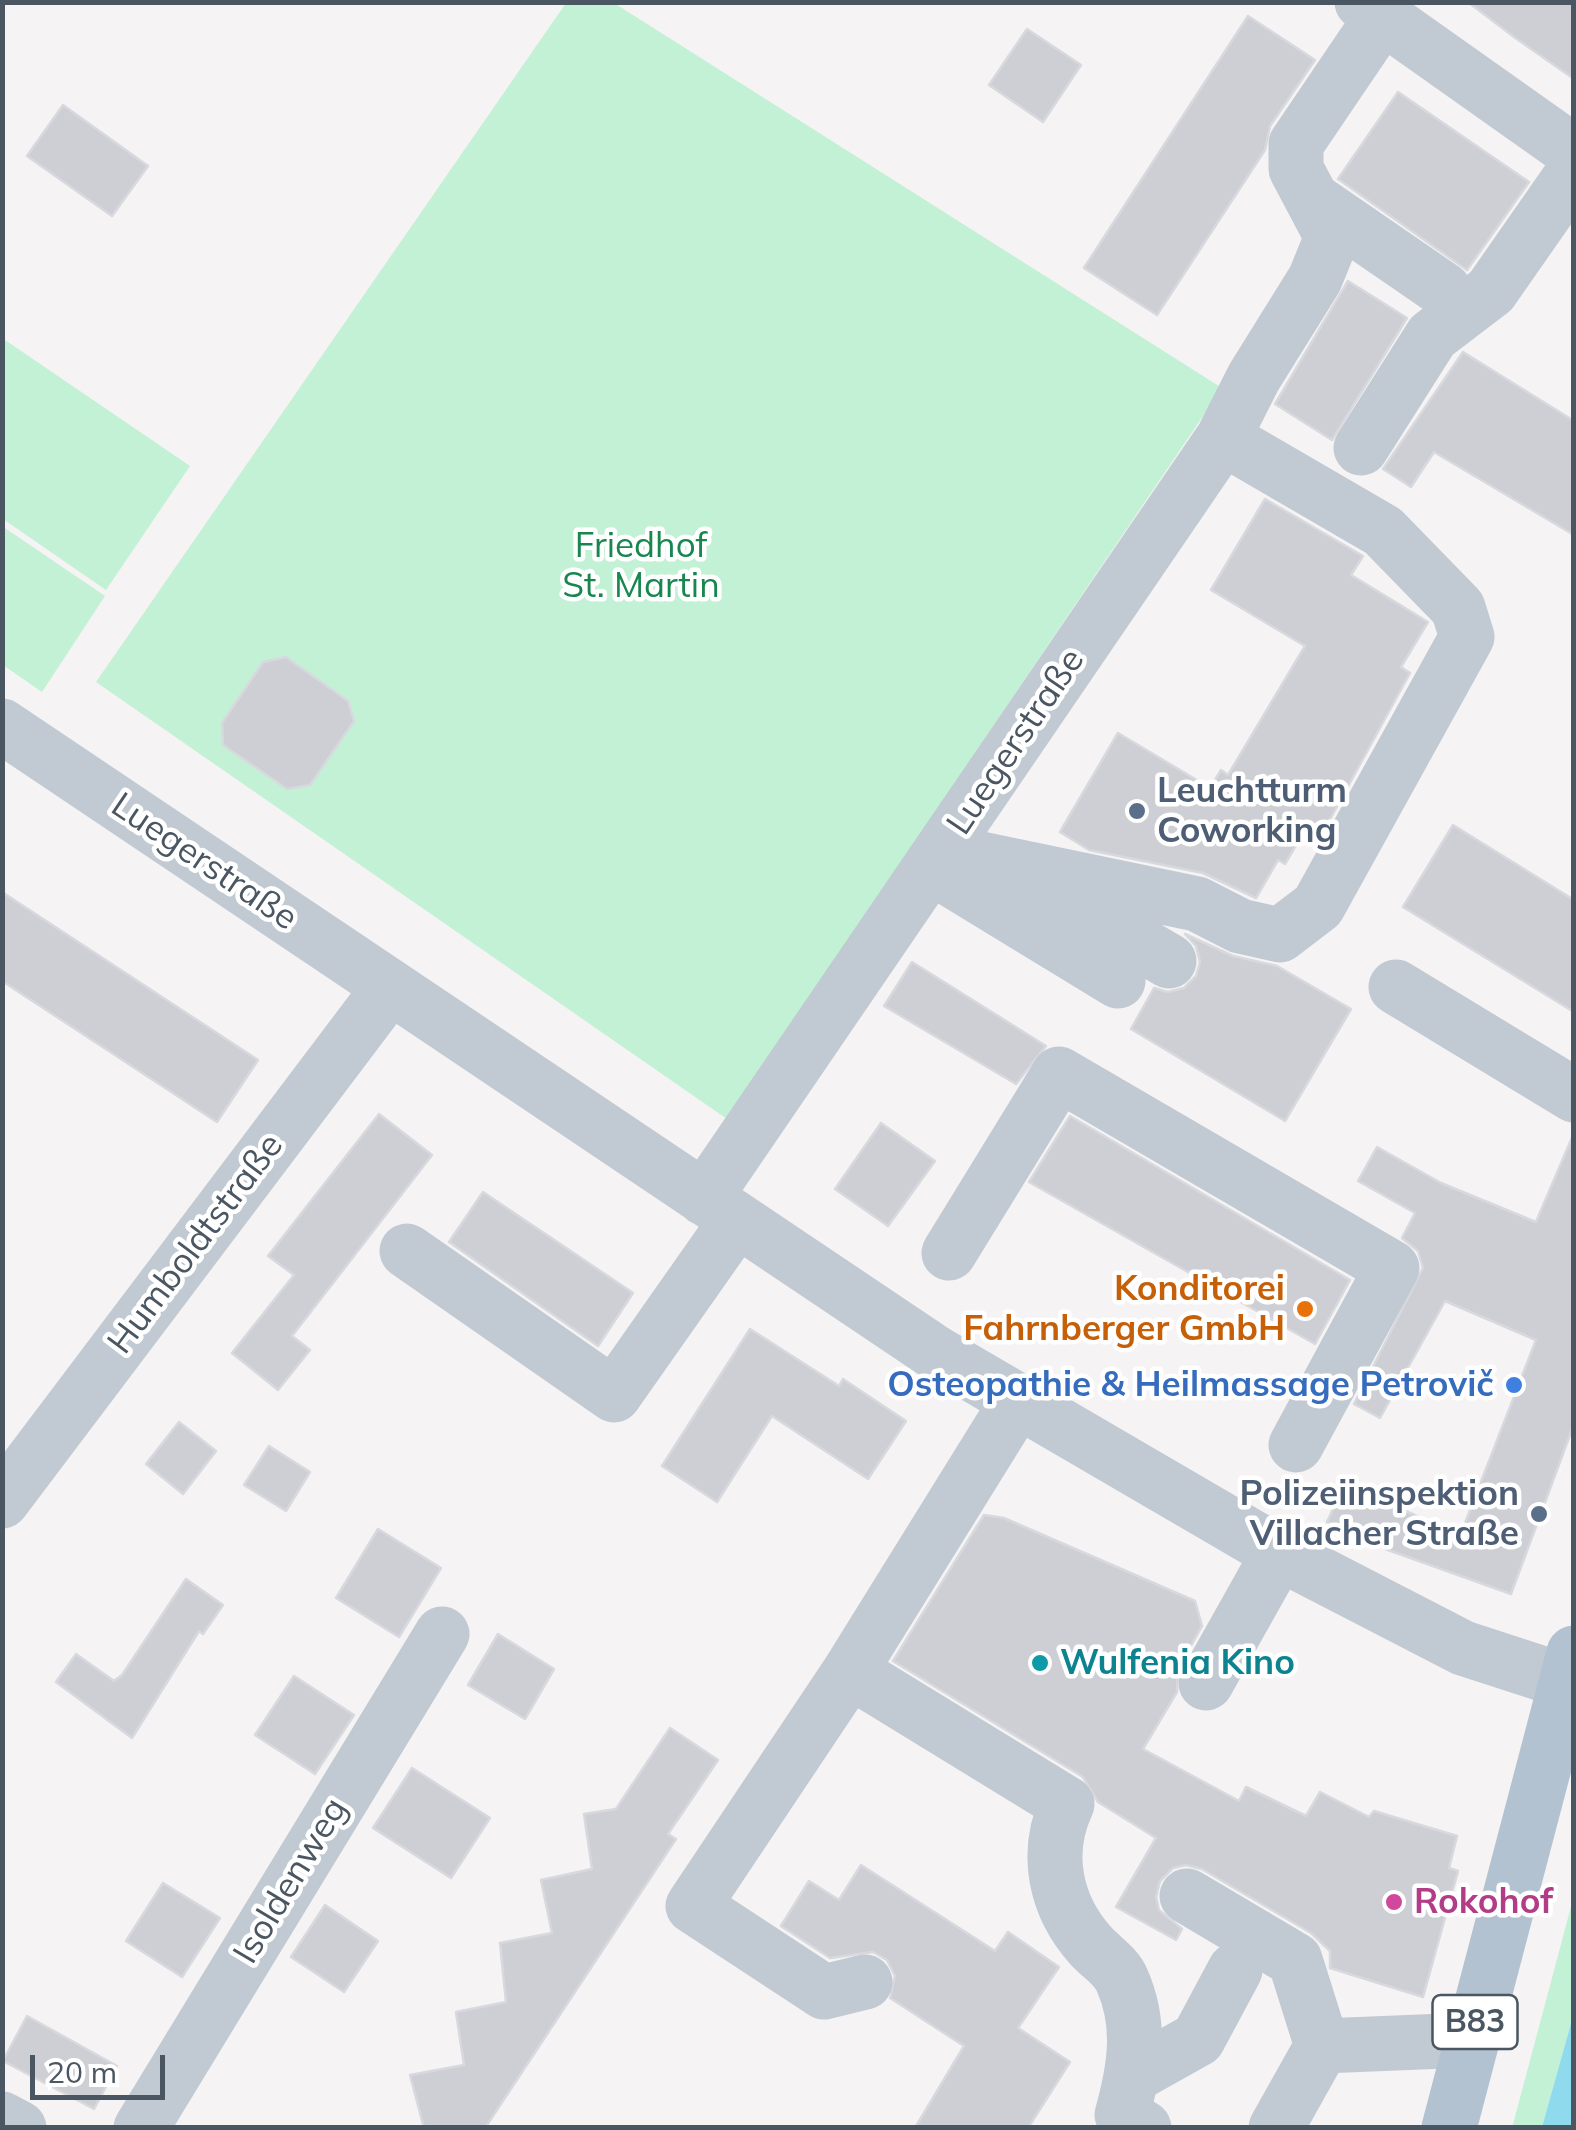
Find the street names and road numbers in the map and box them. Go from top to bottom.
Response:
street label: Luegerstraße [939,641,1093,843]
street label: Luegerstraße [103,785,305,939]
street label: Humboldtstraße [100,1126,292,1362]
street label: Isoldenweg [225,1791,357,1971]
road number: B83 [1432,1995,1518,2049]

